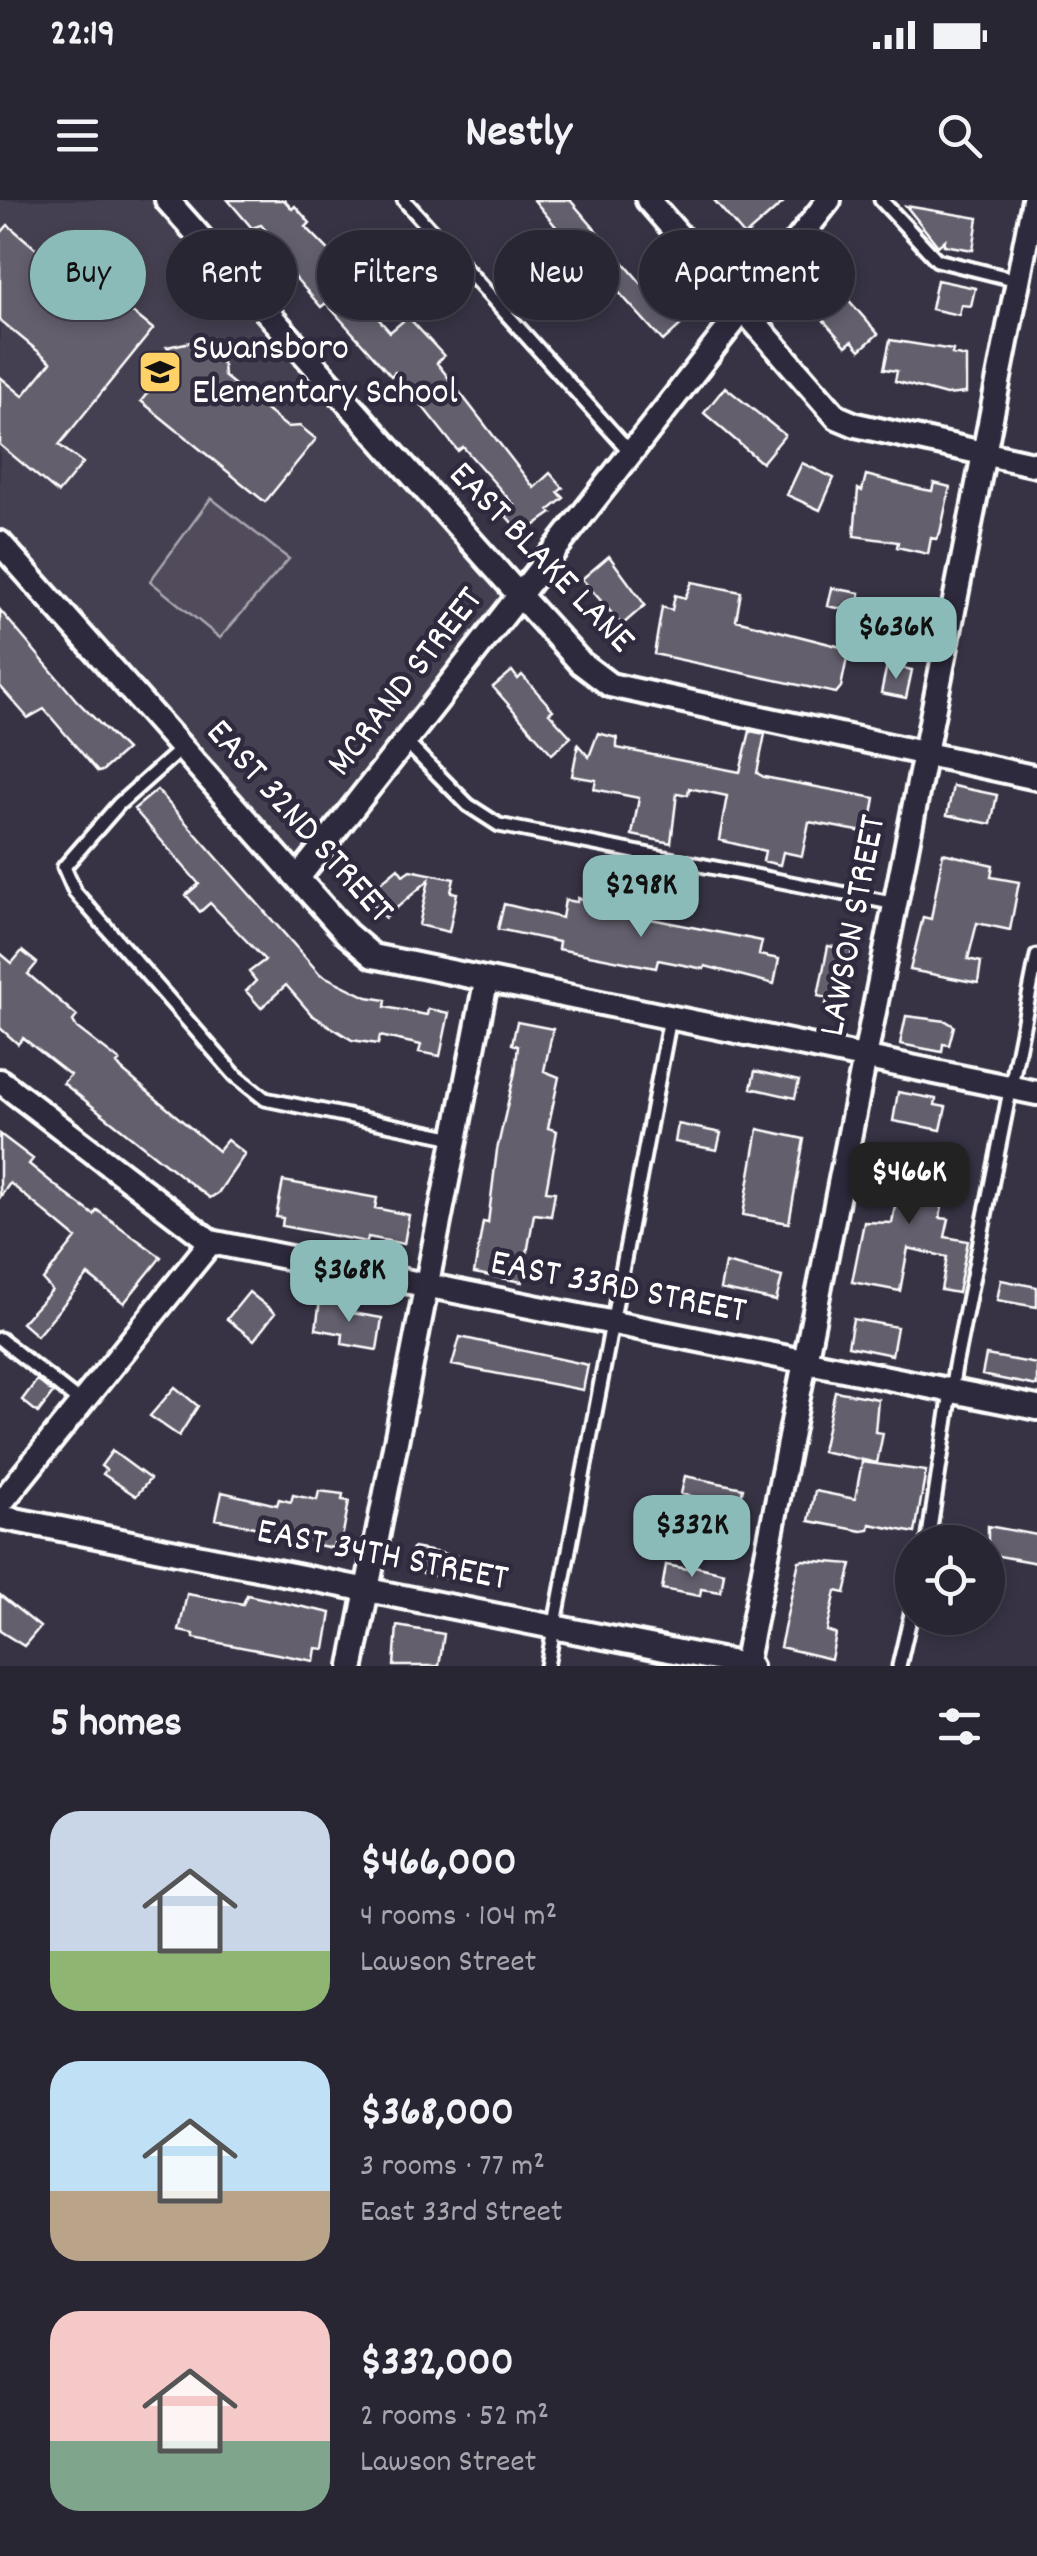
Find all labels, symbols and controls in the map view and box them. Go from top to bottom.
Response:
text: 22:19 [50,8,115,63]
text: Nestly [465,103,572,167]
icon: menu [50,108,105,163]
icon: search [932,108,987,163]
chip: Buy [30,230,146,320]
chip: Rent [166,230,297,320]
chip: Filters [317,230,474,320]
chip: New [494,230,619,320]
chip: Apartment [639,230,855,320]
place label: Swansboro Elementary School [192,323,458,422]
school or university icon: Swansboro Elementary School [137,349,183,395]
street label: EAST BLAKE LANE [434,450,646,668]
street label: MCRAND STREET [315,576,499,790]
pin: $636K [826,597,966,682]
text: $636K [858,606,934,652]
street label: EAST 32ND STREET [191,708,405,938]
street label: LAWSON STREET [807,811,903,1041]
pin: $298K [571,855,711,940]
text: $298K [605,864,677,910]
pin: $466K [839,1142,979,1227]
text: $466K [871,1151,947,1197]
street label: EAST 33RD STREET [485,1237,751,1341]
pin: $368K [279,1240,419,1325]
text: $368K [312,1249,386,1295]
pin: $332K [622,1495,762,1580]
text: $332K [655,1504,729,1550]
street label: EAST 34TH STREET [252,1506,512,1608]
map controls [895,1525,1005,1635]
button: locate [895,1525,1005,1635]
text: 5 homes [50,1696,182,1756]
icon: filters [932,1699,987,1754]
text: $466,000 [360,1835,517,1895]
icon: home [130,1851,250,1971]
text: 4 rooms · 104 m² [360,1895,557,1941]
text: Lawson Street [360,1941,536,1987]
text: $368,000 [360,2085,514,2145]
icon: home [130,2101,250,2221]
text: 3 rooms · 77 m² [360,2145,545,2191]
text: East 33rd Street [360,2191,563,2237]
text: $332,000 [360,2335,514,2395]
icon: home [130,2351,250,2471]
text: 2 rooms · 52 m² [360,2395,549,2441]
text: Lawson Street [360,2441,536,2487]

